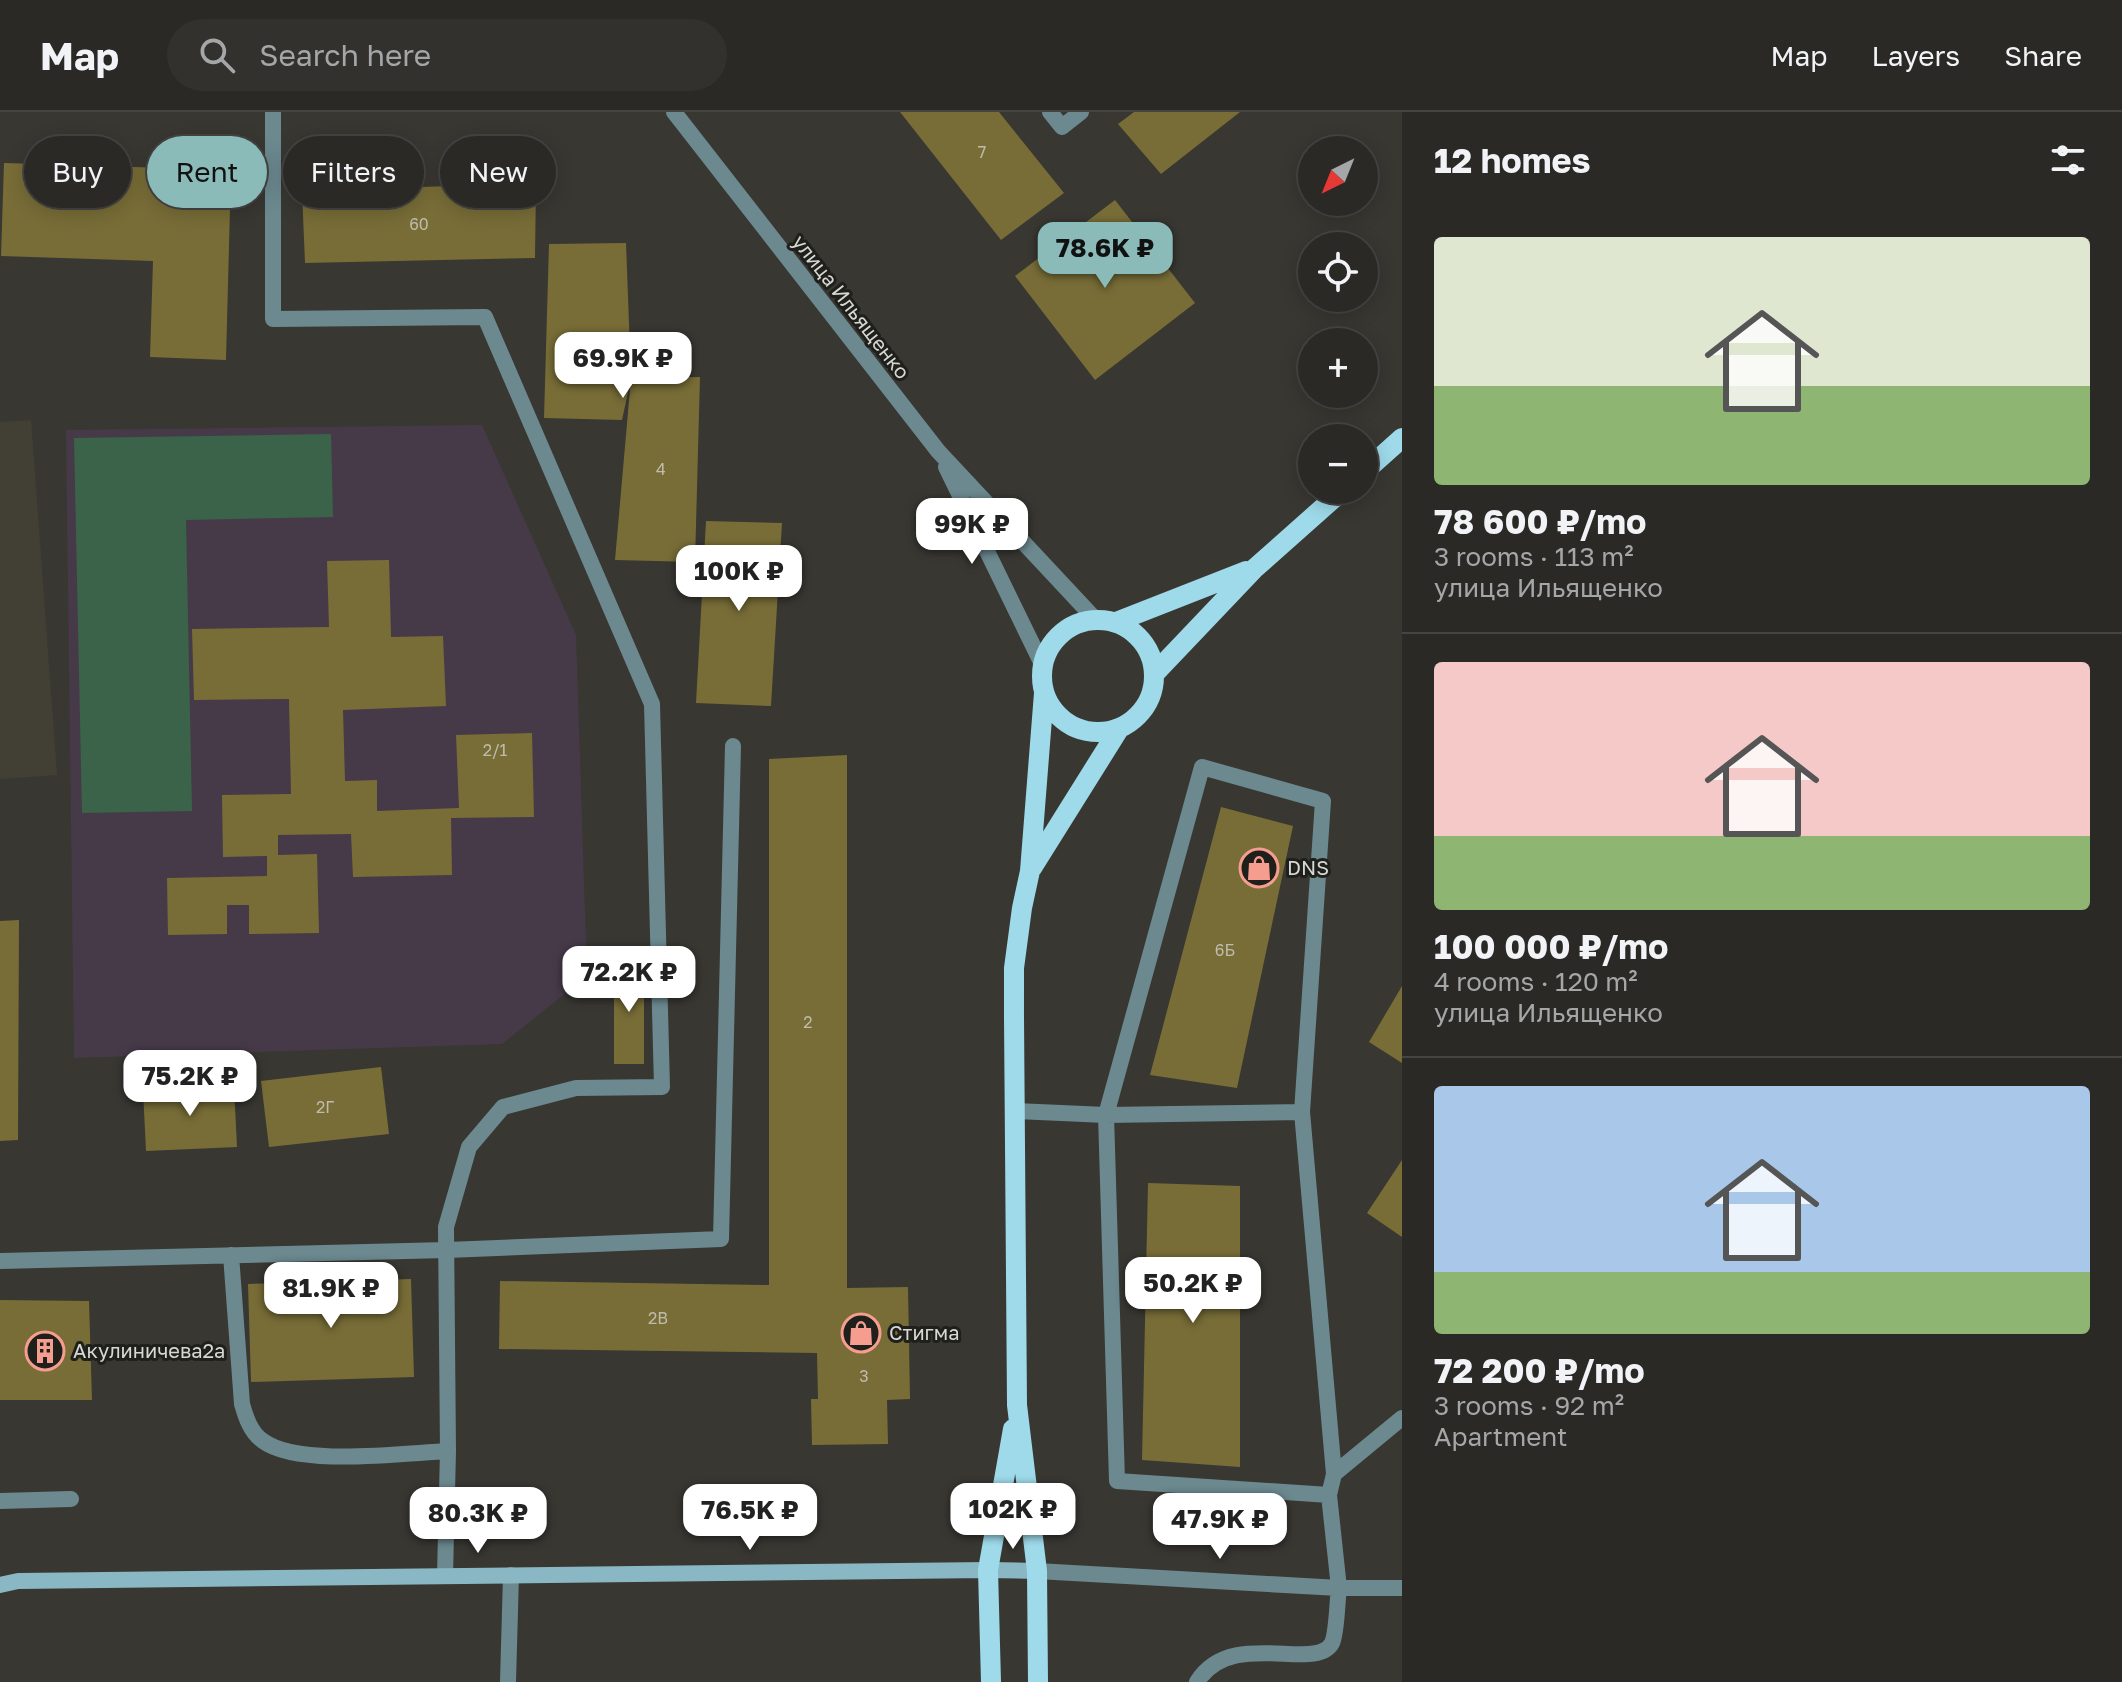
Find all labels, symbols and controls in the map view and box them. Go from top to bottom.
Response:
search box [167,19,727,91]
text: Map [40,33,119,78]
icon: search [195,33,239,77]
text: Search here [259,37,431,73]
text: Map [1770,39,1828,72]
text: Layers [1872,39,1960,72]
text: Share [2004,39,2082,72]
chip: Buy [24,136,131,208]
chip: Rent [147,136,267,208]
chip: Filters [283,136,424,208]
chip: New [440,136,556,208]
north arrow [1298,136,1378,216]
map controls [1298,136,1378,504]
icon: filters [2046,138,2090,182]
text: 12 homes [1434,140,1591,180]
house number: 7 [978,142,986,162]
house number: 60 [409,214,429,234]
pin: 78.6K ₽ [1031,222,1179,290]
street label: улица Ильященко [788,230,915,383]
text: 78.6K ₽ [1056,232,1154,263]
button: locate [1298,232,1378,312]
icon: home [1690,289,1834,433]
button: + [1298,328,1378,408]
pin: 69.9K ₽ [549,332,697,400]
text: 69.9K ₽ [573,342,673,373]
button: − [1298,424,1378,504]
house number: 4 [656,459,666,479]
pin: 99K ₽ [916,498,1028,566]
text: 78 600 ₽/mo [1434,501,1647,541]
text: 99K ₽ [934,508,1010,539]
text: 3 rooms · 113 m² [1434,541,1634,572]
pin: 100K ₽ [674,545,804,613]
text: 100K ₽ [694,555,784,586]
text: улица Ильященко [1434,572,1663,603]
icon: home [1690,714,1834,858]
house number: 2/1 [483,740,508,760]
shop icon: DNS [1238,847,1280,889]
place label: DNS [1287,855,1329,879]
text: 100 000 ₽/mo [1434,926,1668,966]
house number: 6Б [1215,940,1235,960]
pin: 72.2K ₽ [555,946,703,1014]
text: 72.2K ₽ [580,956,678,987]
text: 4 rooms · 120 m² [1434,966,1638,997]
text: улица Ильященко [1434,997,1663,1028]
house number: 2 [803,1012,813,1032]
pin: 75.2K ₽ [116,1050,264,1118]
text: 75.2K ₽ [141,1060,239,1091]
house number: 2Г [316,1097,334,1117]
icon: home [1690,1138,1834,1282]
pin: 50.2K ₽ [1119,1257,1267,1325]
pin: 81.9K ₽ [257,1262,405,1330]
text: 50.2K ₽ [1143,1267,1243,1298]
text: 81.9K ₽ [282,1272,380,1303]
house number: 2В [648,1308,668,1328]
shop icon: Стигма [840,1312,882,1354]
place label: Стигма [889,1320,960,1344]
building icon: Акулиничева2а [24,1330,66,1372]
place label: Акулиничева2а [73,1338,225,1362]
text: 72 200 ₽/mo [1434,1350,1645,1390]
house number: 3 [859,1366,869,1386]
text: 3 rooms · 92 m² [1434,1390,1624,1421]
text: Apartment [1434,1421,1567,1452]
pin: 102K ₽ [948,1483,1078,1551]
pin: 76.5K ₽ [676,1484,824,1552]
pin: 80.3K ₽ [404,1487,552,1555]
text: 102K ₽ [968,1493,1058,1524]
pin: 47.9K ₽ [1146,1493,1294,1561]
text: 76.5K ₽ [701,1494,799,1525]
text: 80.3K ₽ [428,1497,528,1528]
text: 47.9K ₽ [1171,1503,1269,1534]

